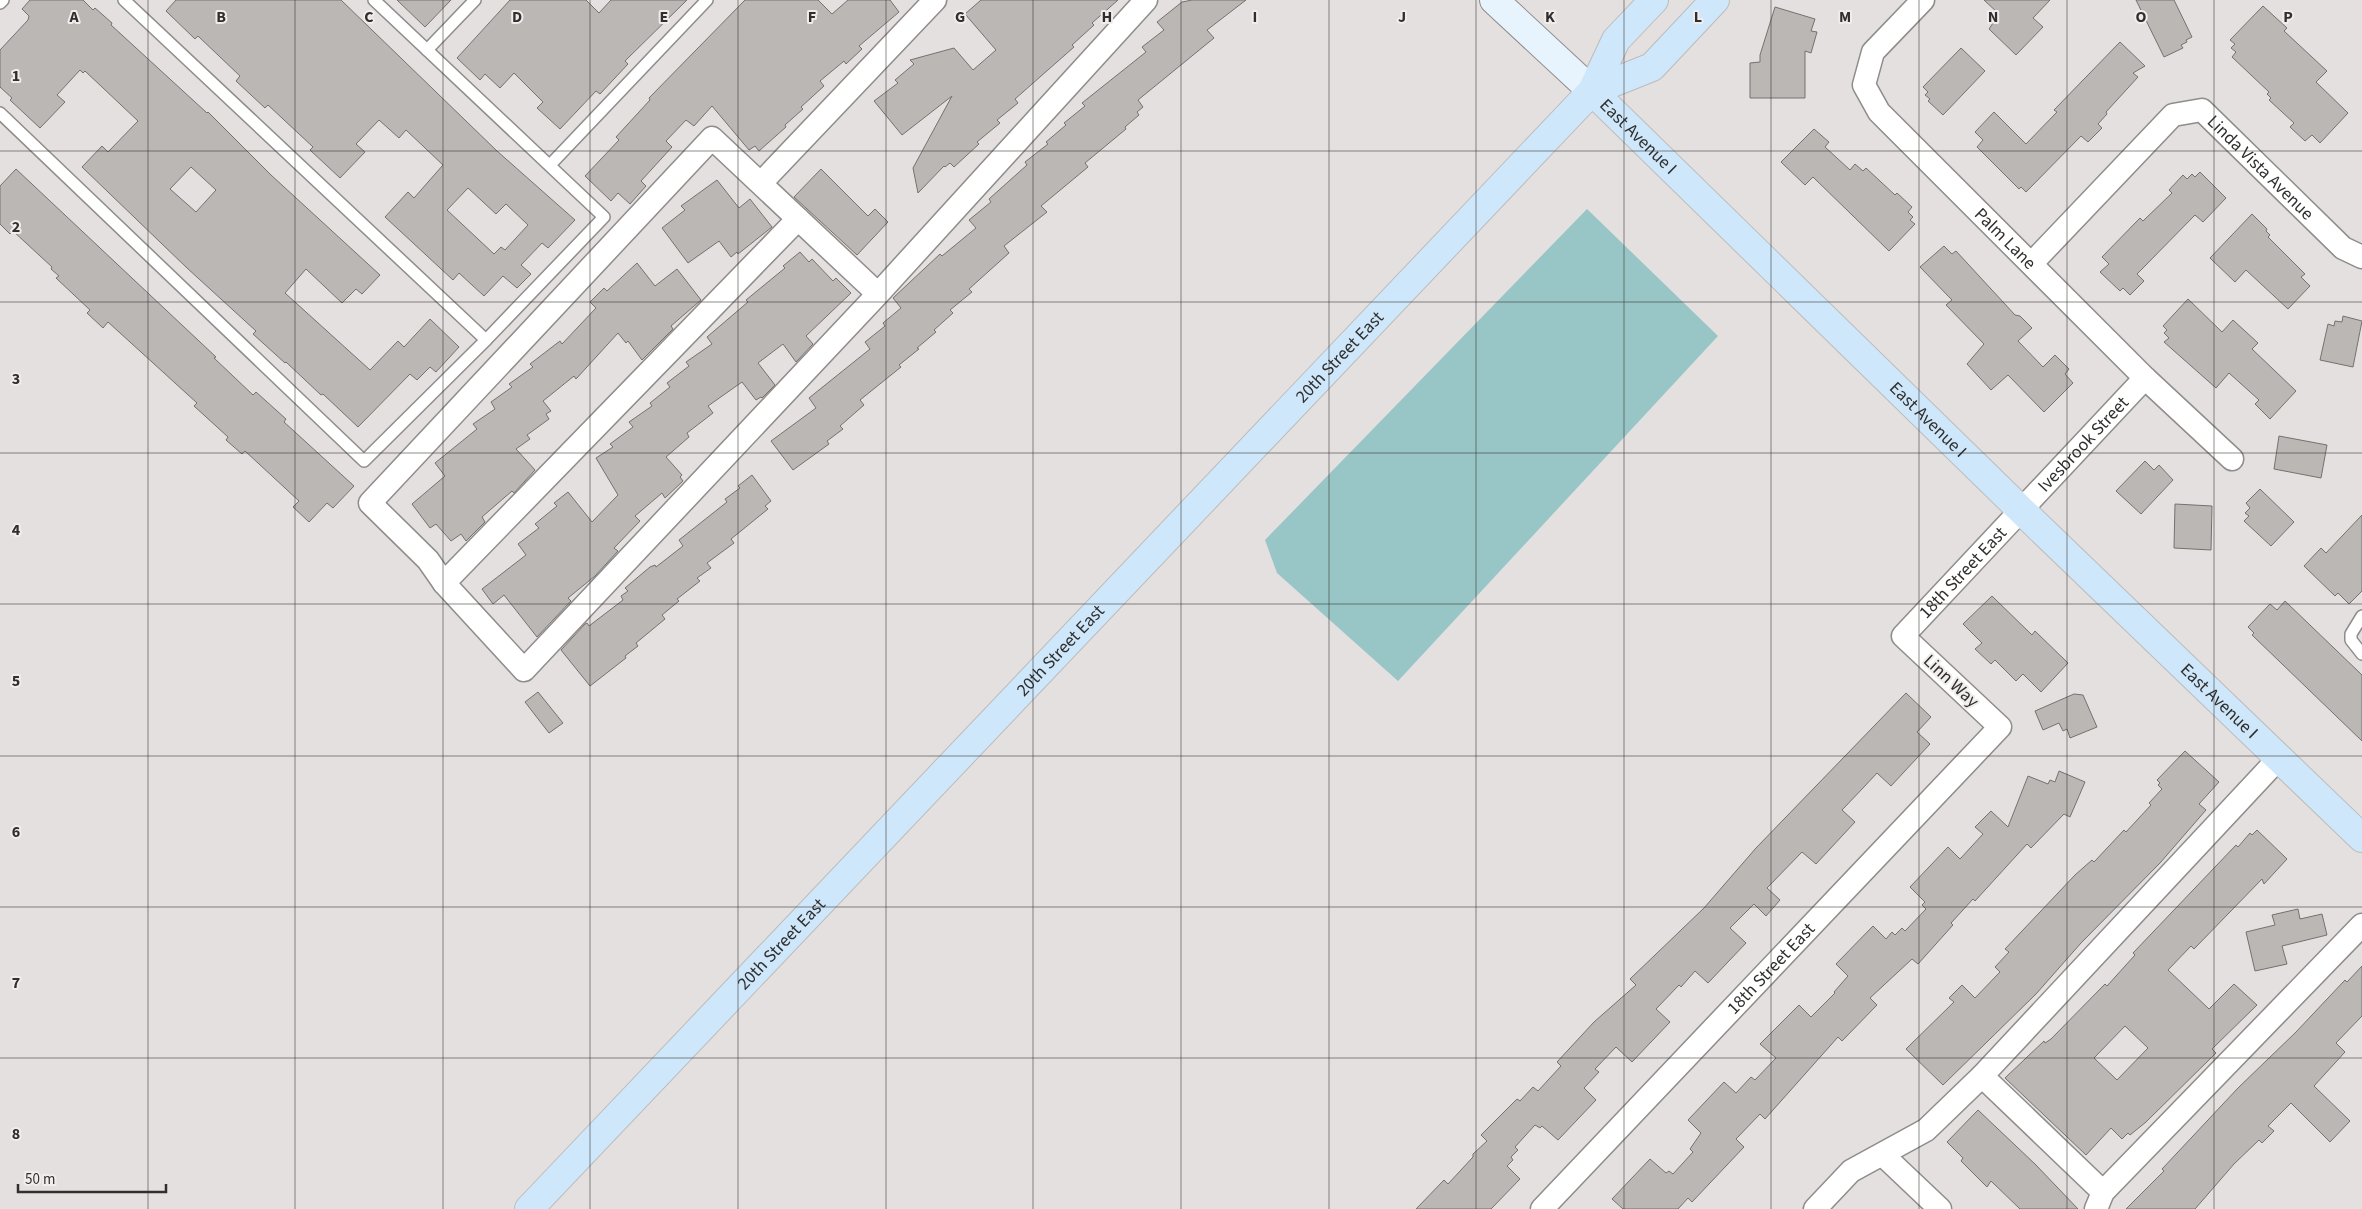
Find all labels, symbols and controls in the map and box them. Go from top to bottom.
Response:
text: A [68,6,79,28]
text: B [216,6,226,28]
text: C [364,6,374,28]
text: D [512,6,522,28]
text: E [660,6,668,28]
text: F [808,6,816,28]
text: G [955,6,965,28]
text: H [1102,6,1112,28]
text: I [1253,6,1257,28]
text: J [1398,6,1406,28]
text: K [1545,6,1555,28]
text: L [1694,6,1702,28]
text: M [1839,6,1851,28]
text: N [1988,6,1998,28]
text: O [2136,6,2147,28]
text: P [2283,6,2293,28]
text: 1 [12,65,20,87]
street label: East Avenue I [1594,93,1683,180]
street label: Linda Vista Avenue [2202,109,2320,226]
street label: Palm Lane [1969,202,2042,275]
text: 2 [12,216,20,238]
street label: 20th Street East [1290,305,1389,408]
text: 3 [12,368,20,390]
street label: East Avenue I [1884,376,1973,463]
street label: Ivesbrook Street [2032,391,2134,497]
text: 4 [12,519,21,541]
street label: 18th Street East [1913,521,2012,624]
street label: 20th Street East [1011,599,1110,702]
street label: Linn Way [1918,649,1985,714]
street label: East Avenue I [2175,657,2264,744]
text: 5 [12,670,20,692]
text: 6 [12,821,20,843]
street label: 20th Street East [731,892,831,995]
street label: 18th Street East [1721,917,1820,1020]
text: 7 [12,972,20,994]
text: 8 [12,1123,20,1145]
scale bar [18,1162,165,1194]
text: 50 m [25,1169,55,1190]

